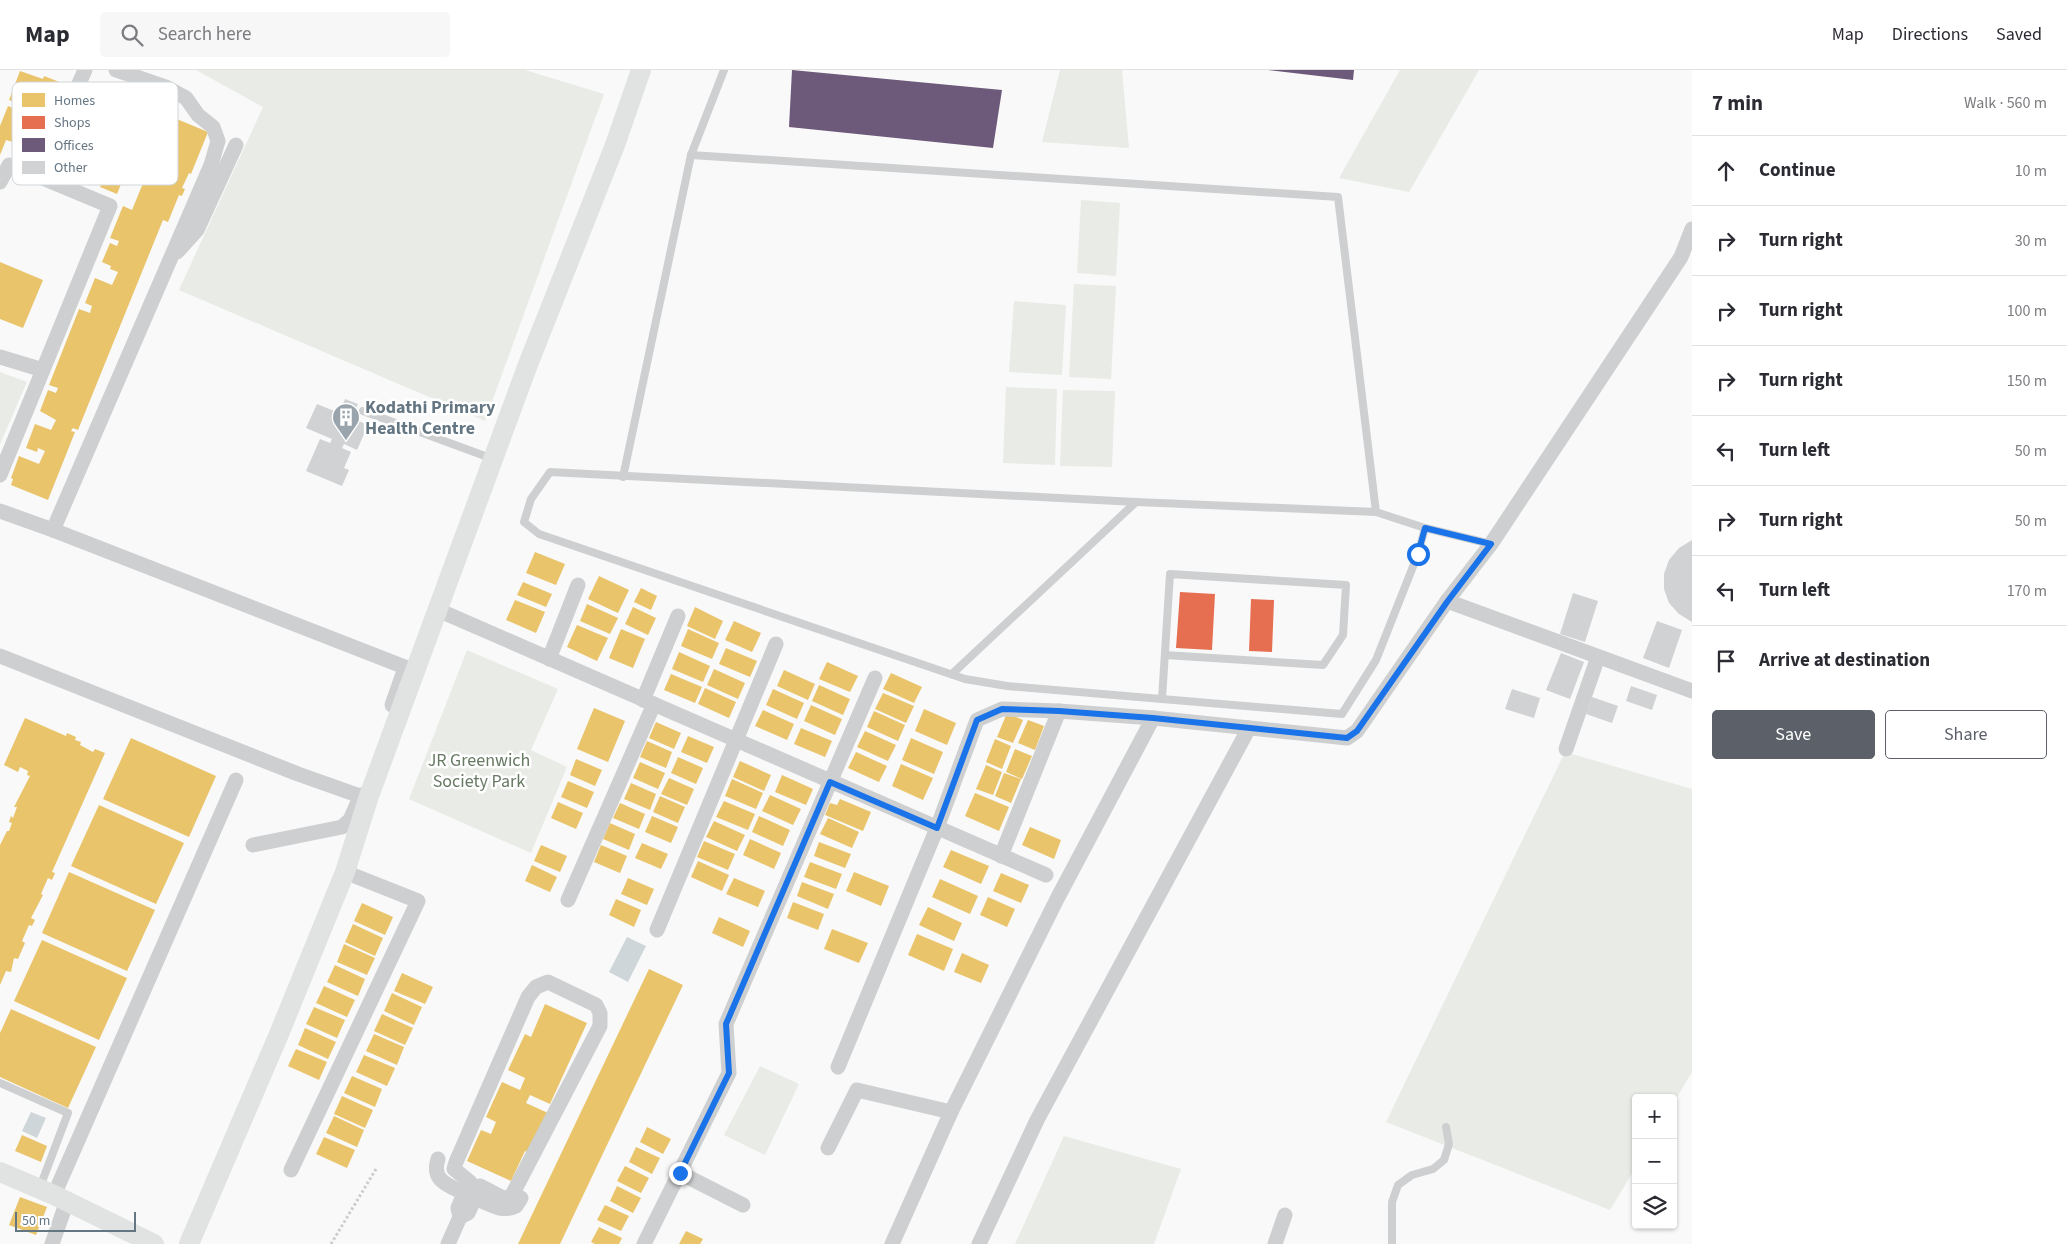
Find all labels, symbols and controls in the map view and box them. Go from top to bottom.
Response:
search box [100,12,450,57]
text: Map [25,17,70,52]
icon: search [118,21,146,49]
text: Search here [158,21,251,48]
text: Map [1832,22,1864,47]
text: Directions [1892,22,1968,47]
text: Saved [1996,22,2042,47]
legend [12,82,178,185]
text: 7 min [1712,88,1763,118]
text: Homes [54,91,95,111]
text: Walk · 560 m [1964,92,2047,114]
text: Shops [54,113,90,133]
text: Offices [54,136,94,156]
icon: ahead [1712,157,1740,185]
text: Continue [1759,157,1836,184]
text: Other [54,158,88,178]
text: 10 m [2015,160,2047,182]
icon: right [1712,227,1740,255]
text: Turn right [1759,227,1843,254]
text: 30 m [2015,230,2047,252]
icon: right [1712,297,1740,325]
text: Turn right [1759,297,1843,324]
text: 100 m [2007,300,2047,322]
icon: right [1712,367,1740,395]
text: Turn right [1759,367,1843,394]
text: 150 m [2007,370,2047,392]
place label: Kodathi Primary Health Centre [365,395,496,441]
building icon: Kodathi Primary Health Centre [331,402,361,441]
icon: left [1712,437,1740,465]
text: Turn left [1759,437,1830,464]
text: 50 m [2015,440,2047,462]
icon: right [1712,507,1740,535]
text: Turn right [1759,507,1843,534]
text: 50 m [2015,510,2047,532]
route start [1407,543,1430,566]
icon: left [1712,577,1740,605]
text: Turn left [1759,577,1830,604]
text: 170 m [2007,580,2047,602]
icon: arrive [1712,647,1740,675]
text: Arrive at destination [1759,647,1930,674]
button: Save [1712,710,1875,759]
button: Share [1885,710,2047,759]
park label: JR Greenwich Society Park [428,748,530,794]
map controls [1632,1094,1677,1229]
button: + [1632,1094,1677,1139]
button: − [1632,1139,1677,1184]
route end [669,1162,692,1185]
button: layers [1632,1184,1677,1229]
scale bar [15,1209,136,1232]
text: 50 m [22,1211,50,1231]

